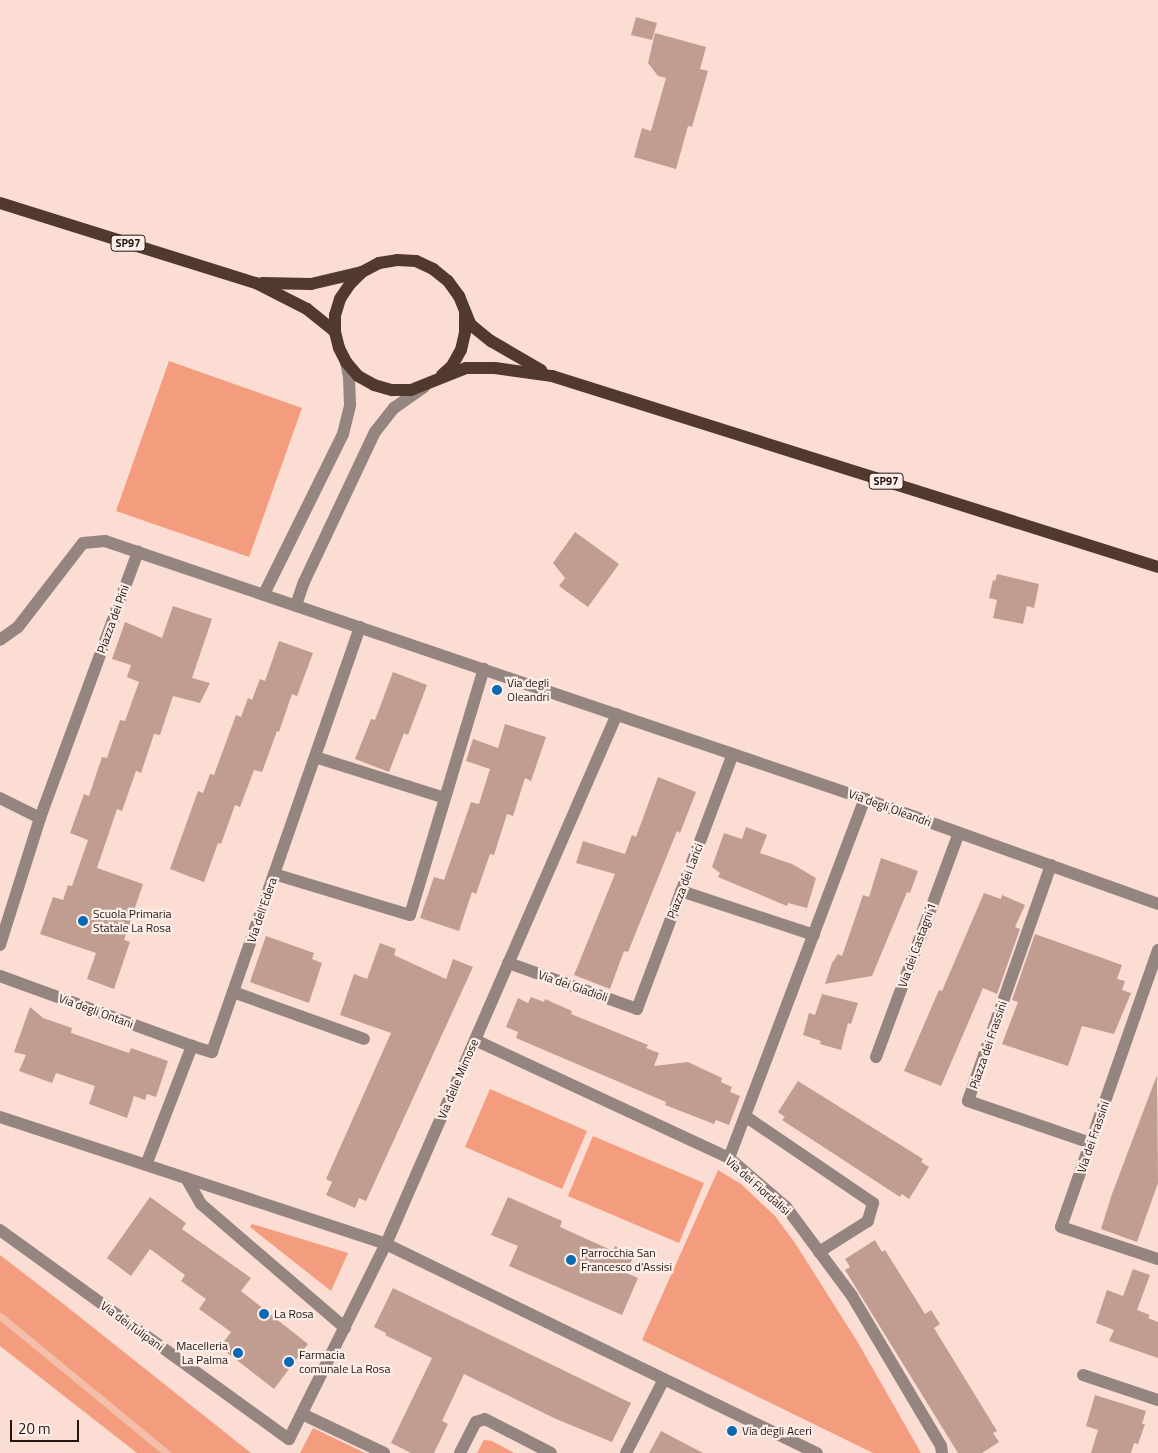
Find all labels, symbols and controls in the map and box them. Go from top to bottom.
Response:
road number: SP97 [110,234,146,252]
road number: SP97 [868,472,904,490]
street label: Piazza dei Pini [94,583,132,655]
place label: Via degli Oleandri [507,676,549,704]
marker: Via degli Oleandri [491,684,503,696]
street label: Via degli Oleandri [847,786,933,830]
street label: Piazza dei Larici [664,841,706,921]
street label: Via dell'Edera [244,876,280,944]
street label: Via dei Castagni 1 [895,901,939,989]
place label: Scuola Primaria Statale La Rosa [93,907,172,935]
marker: Scuola Primaria Statale La Rosa [77,915,89,927]
street label: Via dei Gladioli [536,967,610,1005]
street label: Via degli Ontani [57,991,135,1031]
street label: Piazza dei Frassini [966,999,1010,1091]
street label: Via delle Mimose [435,1037,481,1121]
street label: Via dei Frassini [1074,1099,1112,1175]
street label: Via dei Fiordalisi [723,1154,793,1218]
place label: Parrocchia San Francesco d'Assisi [581,1246,672,1274]
marker: Parrocchia San Francesco d'Assisi [565,1254,577,1266]
street label: Via dei Tulipani [98,1298,166,1354]
place label: La Rosa [274,1307,314,1321]
marker: La Rosa [258,1308,270,1320]
place label: Macelleria La Palma [176,1339,228,1367]
marker: Macelleria La Palma [232,1347,244,1359]
place label: Farmacia comunale La Rosa [299,1348,390,1376]
marker: Farmacia comunale La Rosa [283,1356,295,1368]
scale bar [12,1410,81,1442]
text: 20 m [18,1417,51,1440]
place label: Via degli Aceri [742,1424,812,1438]
marker: Via degli Aceri [726,1425,738,1437]

